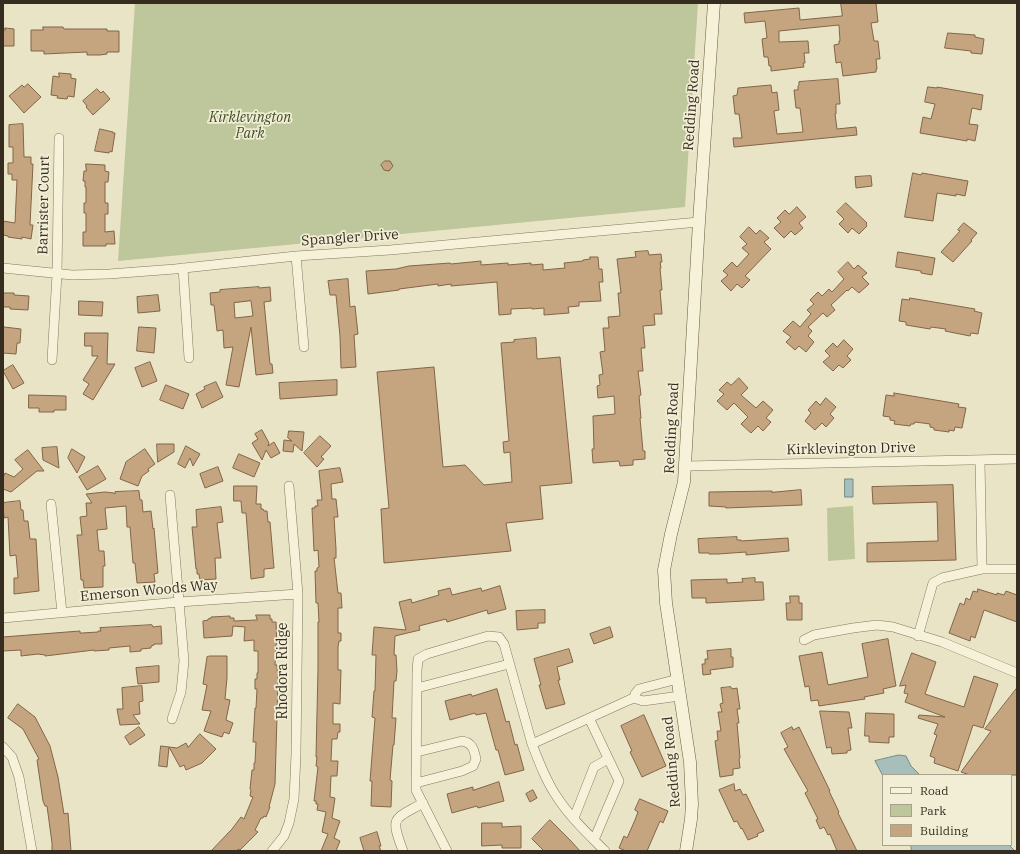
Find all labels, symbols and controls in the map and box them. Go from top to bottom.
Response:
street label: Redding Road [680,59,704,151]
park label: Kirklevington Park [209,110,291,142]
street label: Barrister Court [35,155,53,255]
street label: Spangler Drive [301,226,399,250]
street label: Redding Road [661,382,683,474]
street label: Kirklevington Drive [786,439,916,459]
street label: Emerson Woods Way [79,577,219,605]
street label: Rhodora Ridge [275,622,291,720]
street label: Redding Road [660,716,684,808]
legend [882,774,1012,846]
text: Road [920,783,949,798]
text: Park [920,803,946,818]
text: Building [920,823,968,838]

